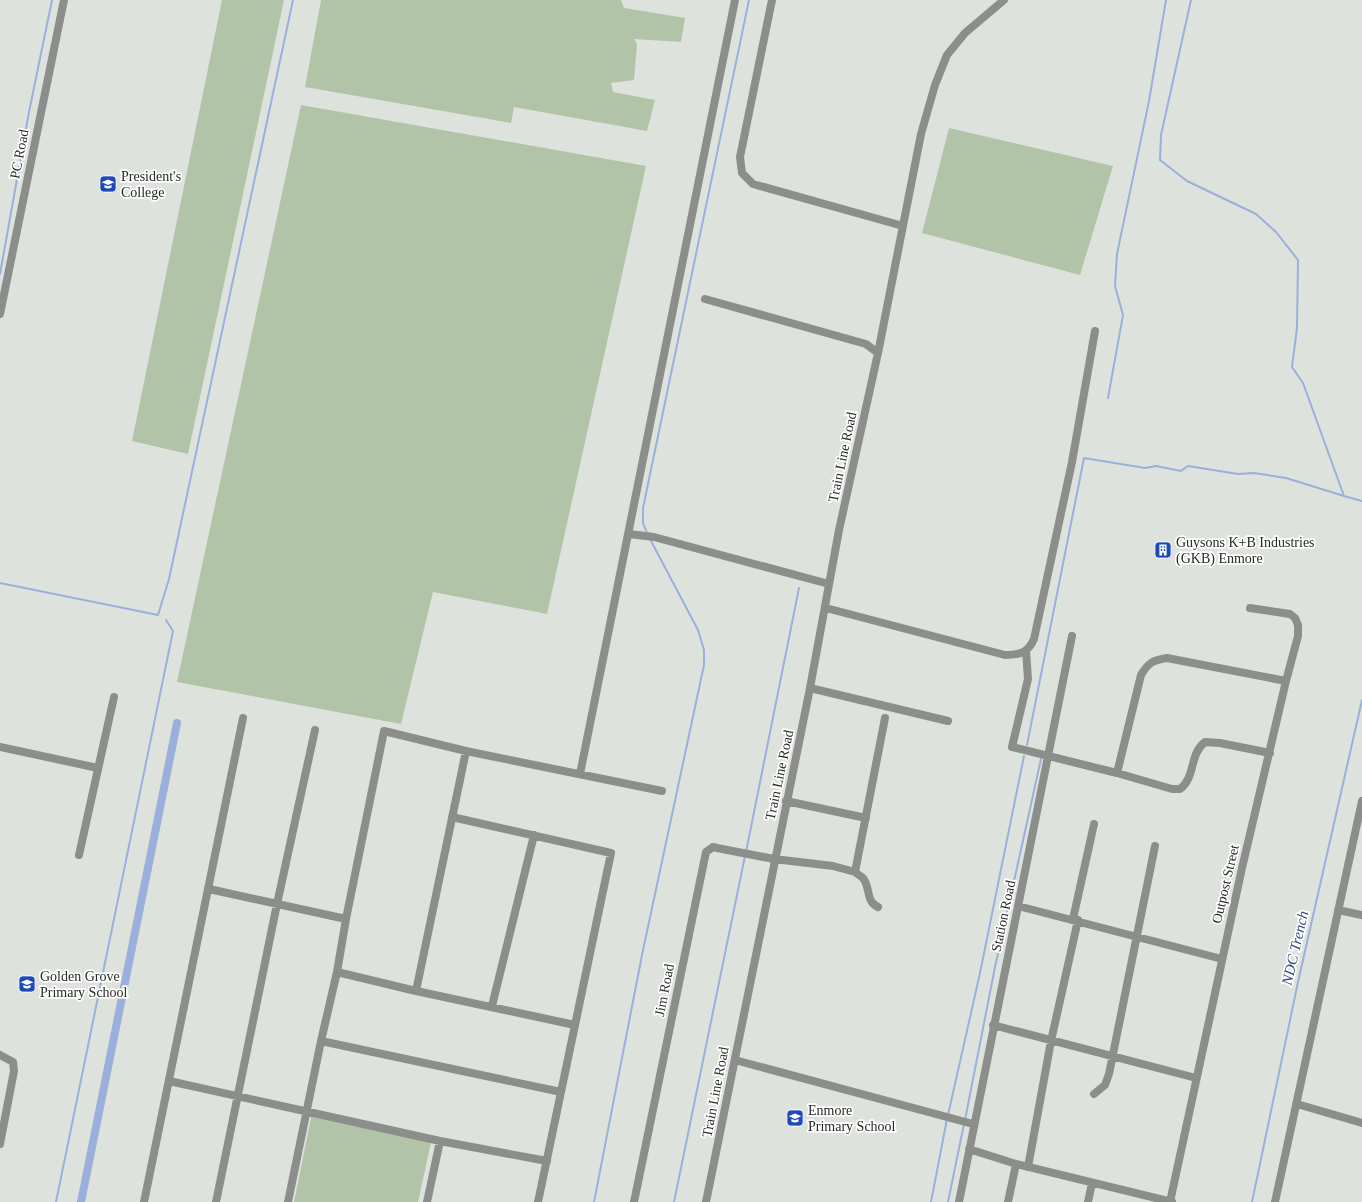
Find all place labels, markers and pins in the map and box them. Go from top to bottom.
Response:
place label: President's College [121,169,181,200]
school or university icon: President's College [98,174,118,194]
place label: Guysons K+B Industries (GKB) Enmore [1176,535,1315,567]
building icon: Guysons K+B Industries (GKB) Enmore [1153,540,1173,560]
place label: Golden Grove Primary School [40,969,128,1000]
school or university icon: Golden Grove Primary School [17,974,37,994]
place label: Enmore Primary School [808,1103,896,1134]
school or university icon: Enmore Primary School [785,1108,805,1128]

